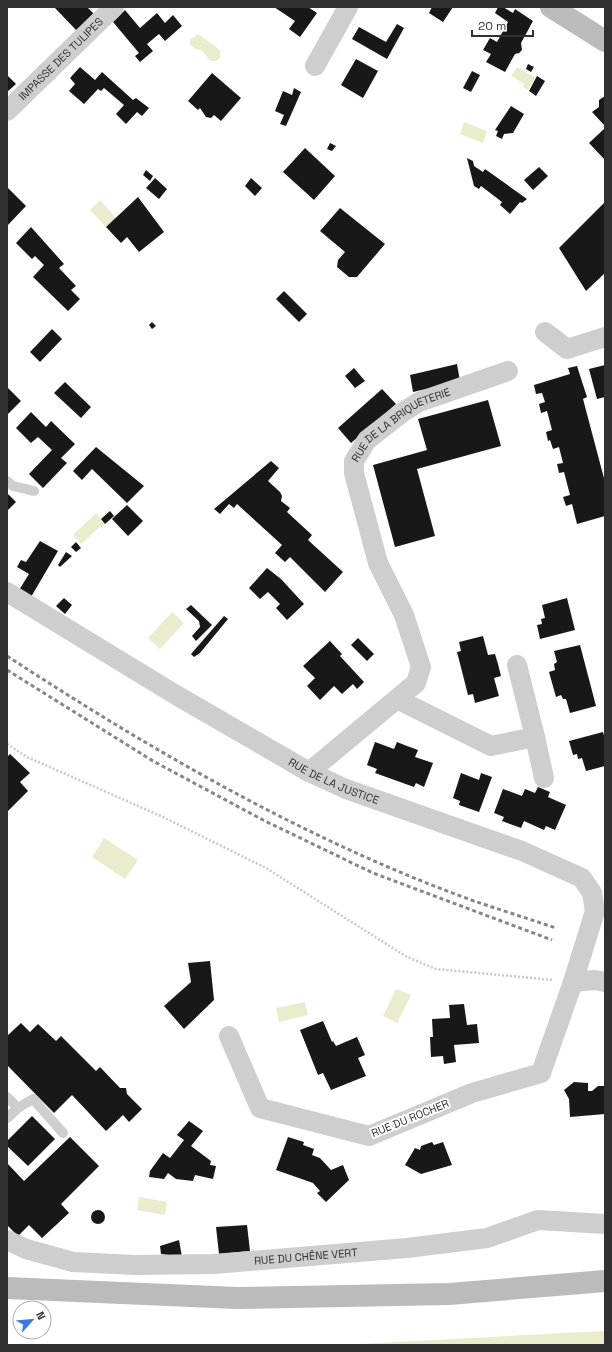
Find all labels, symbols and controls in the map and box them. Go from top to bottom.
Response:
scale bar [472,12,533,38]
street label: IMPASSE DES TULIPES [16,14,106,103]
text: 20 m [478,18,506,34]
street label: RUE DE LA BRIQUETERIE [348,385,452,464]
street label: RUE DE LA JUSTICE [286,755,381,807]
street label: RUE DU ROCHER [369,1096,451,1140]
street label: RUE DU CHÊNE VERT [254,1245,359,1268]
north arrow [12,1300,52,1340]
text: N [33,1309,49,1322]

